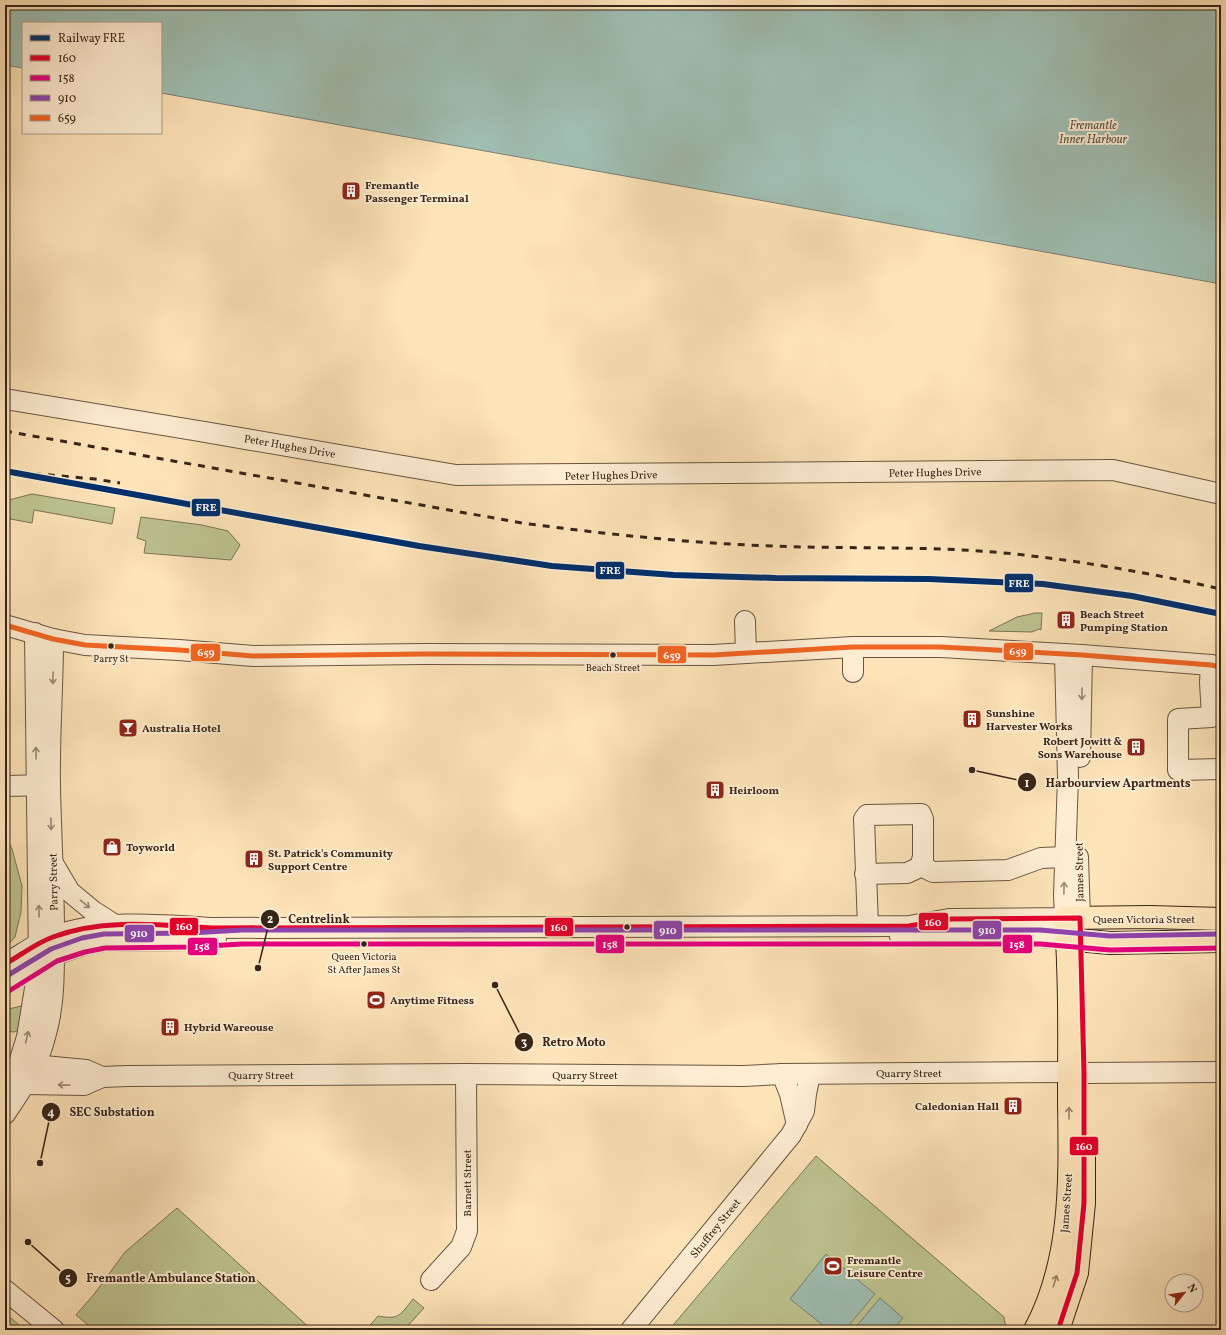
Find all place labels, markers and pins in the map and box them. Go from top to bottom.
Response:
place label: Fremantle Passenger Terminal [365,179,469,207]
building icon: Fremantle Passenger Terminal [340,180,362,202]
place label: Beach Street Pumping Station [1080,608,1168,636]
building icon: Beach Street Pumping Station [1055,609,1077,631]
marker: Parry St [106,641,116,651]
marker: Beach Street [608,650,618,660]
place label: Parry St [93,652,129,666]
place label: Beach Street [586,661,641,675]
place label: Sunshine Harvester Works [986,707,1073,735]
building icon: Sunshine Harvester Works [961,708,983,730]
bar icon: Australia Hotel [117,717,139,739]
place label: Australia Hotel [142,722,221,737]
place label: Robert Jowitt & Sons Warehouse [1038,735,1122,763]
building icon: Robert Jowitt & Sons Warehouse [1125,736,1147,758]
callout: Harbourview Apartments [1017,770,1198,794]
building icon: Heirloom [704,779,726,801]
place label: Heirloom [729,784,780,799]
shop icon: Toyworld [101,836,123,858]
place label: Toyworld [126,841,175,856]
place label: St. Patrick's Community Support Centre [268,847,394,875]
building icon: St. Patrick's Community Support Centre [243,848,265,870]
callout: Centrelink [260,907,358,931]
unlabelled marker [622,922,632,932]
marker: Queen Victoria St After James St [359,939,369,949]
place label: Queen Victoria St After James St [328,950,401,977]
sports icon: Anytime Fitness [365,989,387,1011]
place label: Anytime Fitness [390,994,474,1009]
building icon: Hybrid Wareouse [159,1016,181,1038]
place label: Hybrid Wareouse [184,1021,274,1036]
callout: Retro Moto [514,1030,613,1054]
building icon: Caledonian Hall [1002,1095,1024,1117]
callout: SEC Substation [41,1100,162,1124]
place label: Caledonian Hall [915,1100,999,1115]
place label: Fremantle Leisure Centre [847,1254,923,1282]
sports icon: Fremantle Leisure Centre [822,1255,844,1277]
callout: Fremantle Ambulance Station [58,1266,263,1290]

